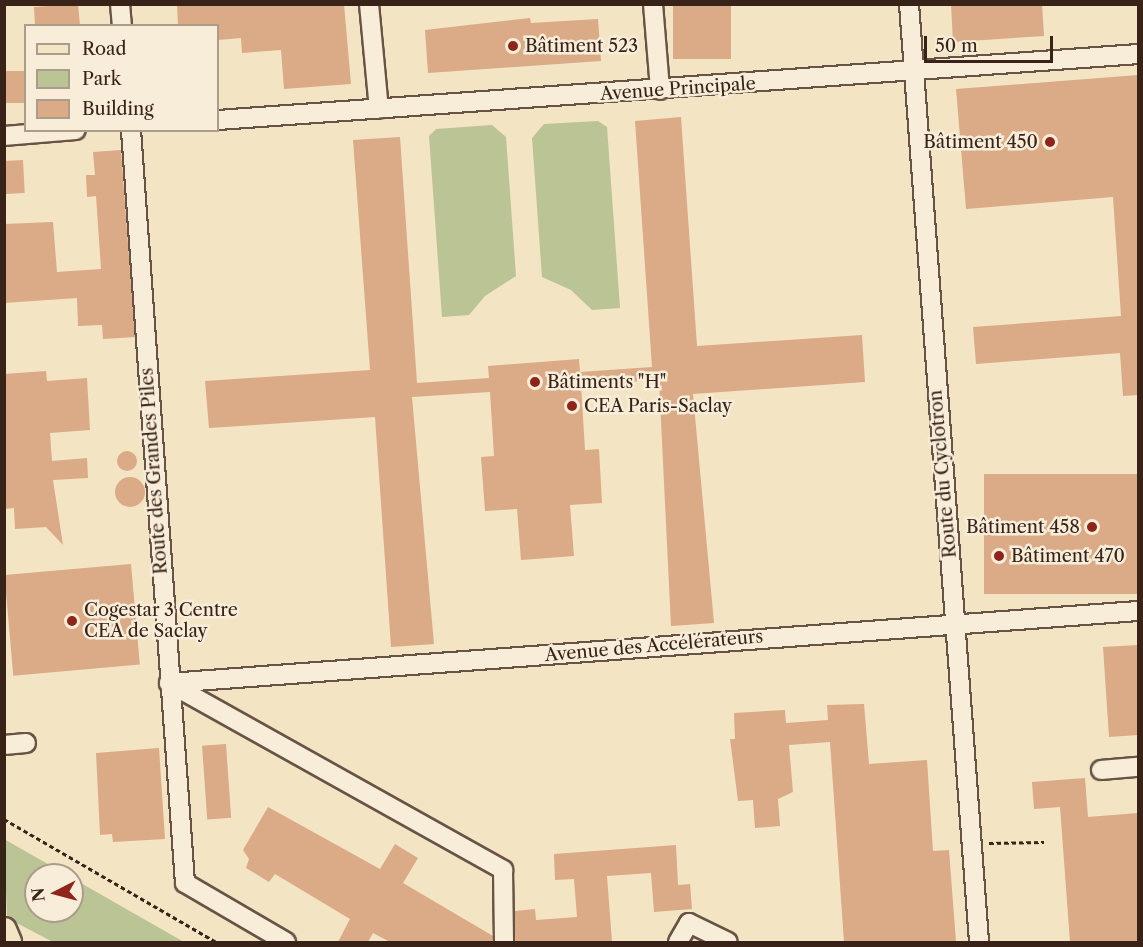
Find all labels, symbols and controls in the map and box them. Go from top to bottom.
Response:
legend [24,24,219,132]
scale bar [927,24,1056,62]
place label: Bâtiment 523 [525,35,638,57]
text: 50 m [935,35,978,57]
text: Road [82,38,127,60]
marker: Bâtiment 523 [506,39,520,53]
text: Park [82,68,121,90]
street label: Avenue Principale [599,73,757,105]
text: Building [82,98,154,120]
place label: Bâtiment 450 [923,131,1038,153]
marker: Bâtiment 450 [1043,135,1057,149]
street label: Route des Grandes Piles [136,367,172,575]
place label: Bâtiments "H" [547,371,667,393]
marker: Bâtiments "H" [528,375,542,389]
street label: Route du Cyclotron [925,389,961,559]
place label: CEA Paris-Saclay [584,395,733,417]
marker: CEA Paris-Saclay [565,399,579,413]
place label: Bâtiment 458 [966,516,1080,538]
marker: Bâtiment 458 [1085,520,1099,534]
place label: Bâtiment 470 [1011,545,1125,567]
marker: Bâtiment 470 [992,549,1006,563]
place label: Cogestar 3 Centre CEA de Saclay [84,600,238,642]
marker: Cogestar 3 Centre CEA de Saclay [65,614,79,628]
street label: Avenue des Accélérateurs [544,626,764,666]
north arrow [24,863,84,923]
text: N [27,887,49,903]

